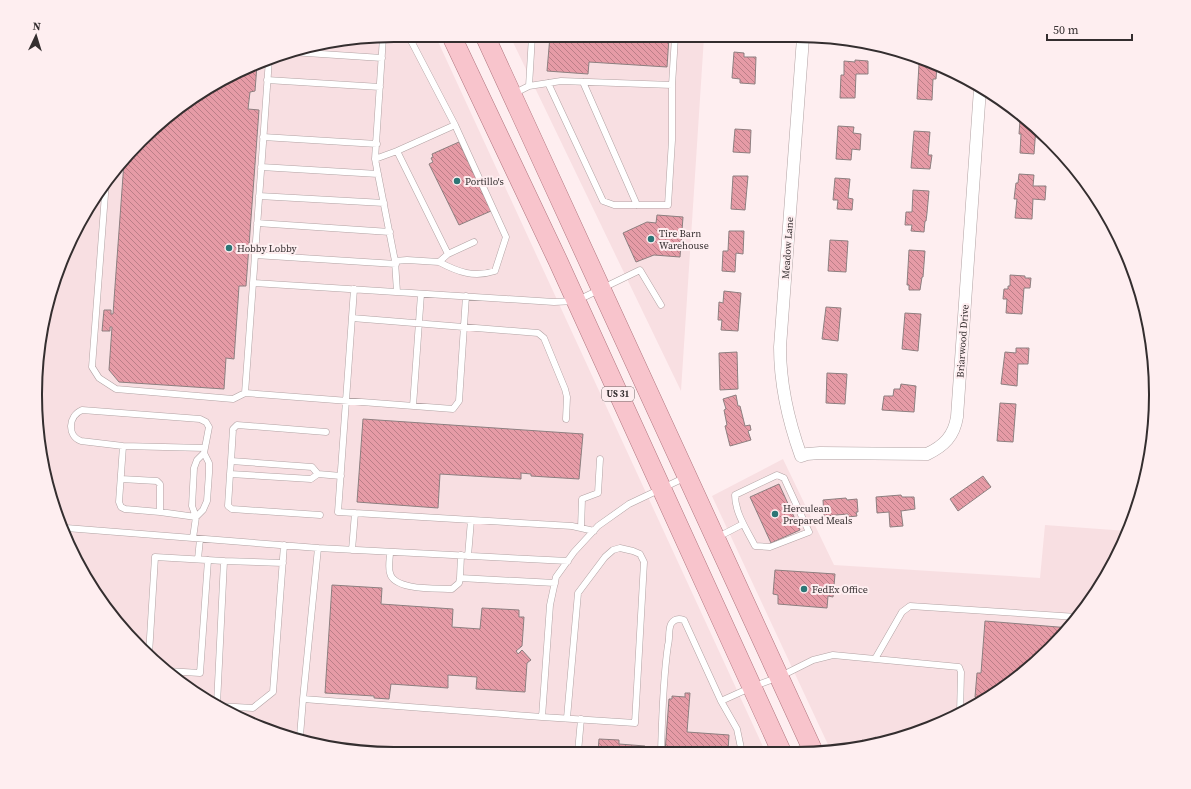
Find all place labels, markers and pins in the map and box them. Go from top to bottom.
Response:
place label: Portillo's [465,175,504,188]
marker: Portillo's [452,176,462,186]
place label: Tire Barn Warehouse [659,227,709,252]
marker: Tire Barn Warehouse [646,234,656,244]
place label: Hobby Lobby [237,242,298,255]
marker: Hobby Lobby [224,243,234,253]
place label: Herculean Prepared Meals [783,502,852,527]
marker: Herculean Prepared Meals [770,509,780,519]
place label: FedEx Office [812,583,868,596]
marker: FedEx Office [799,584,809,594]

